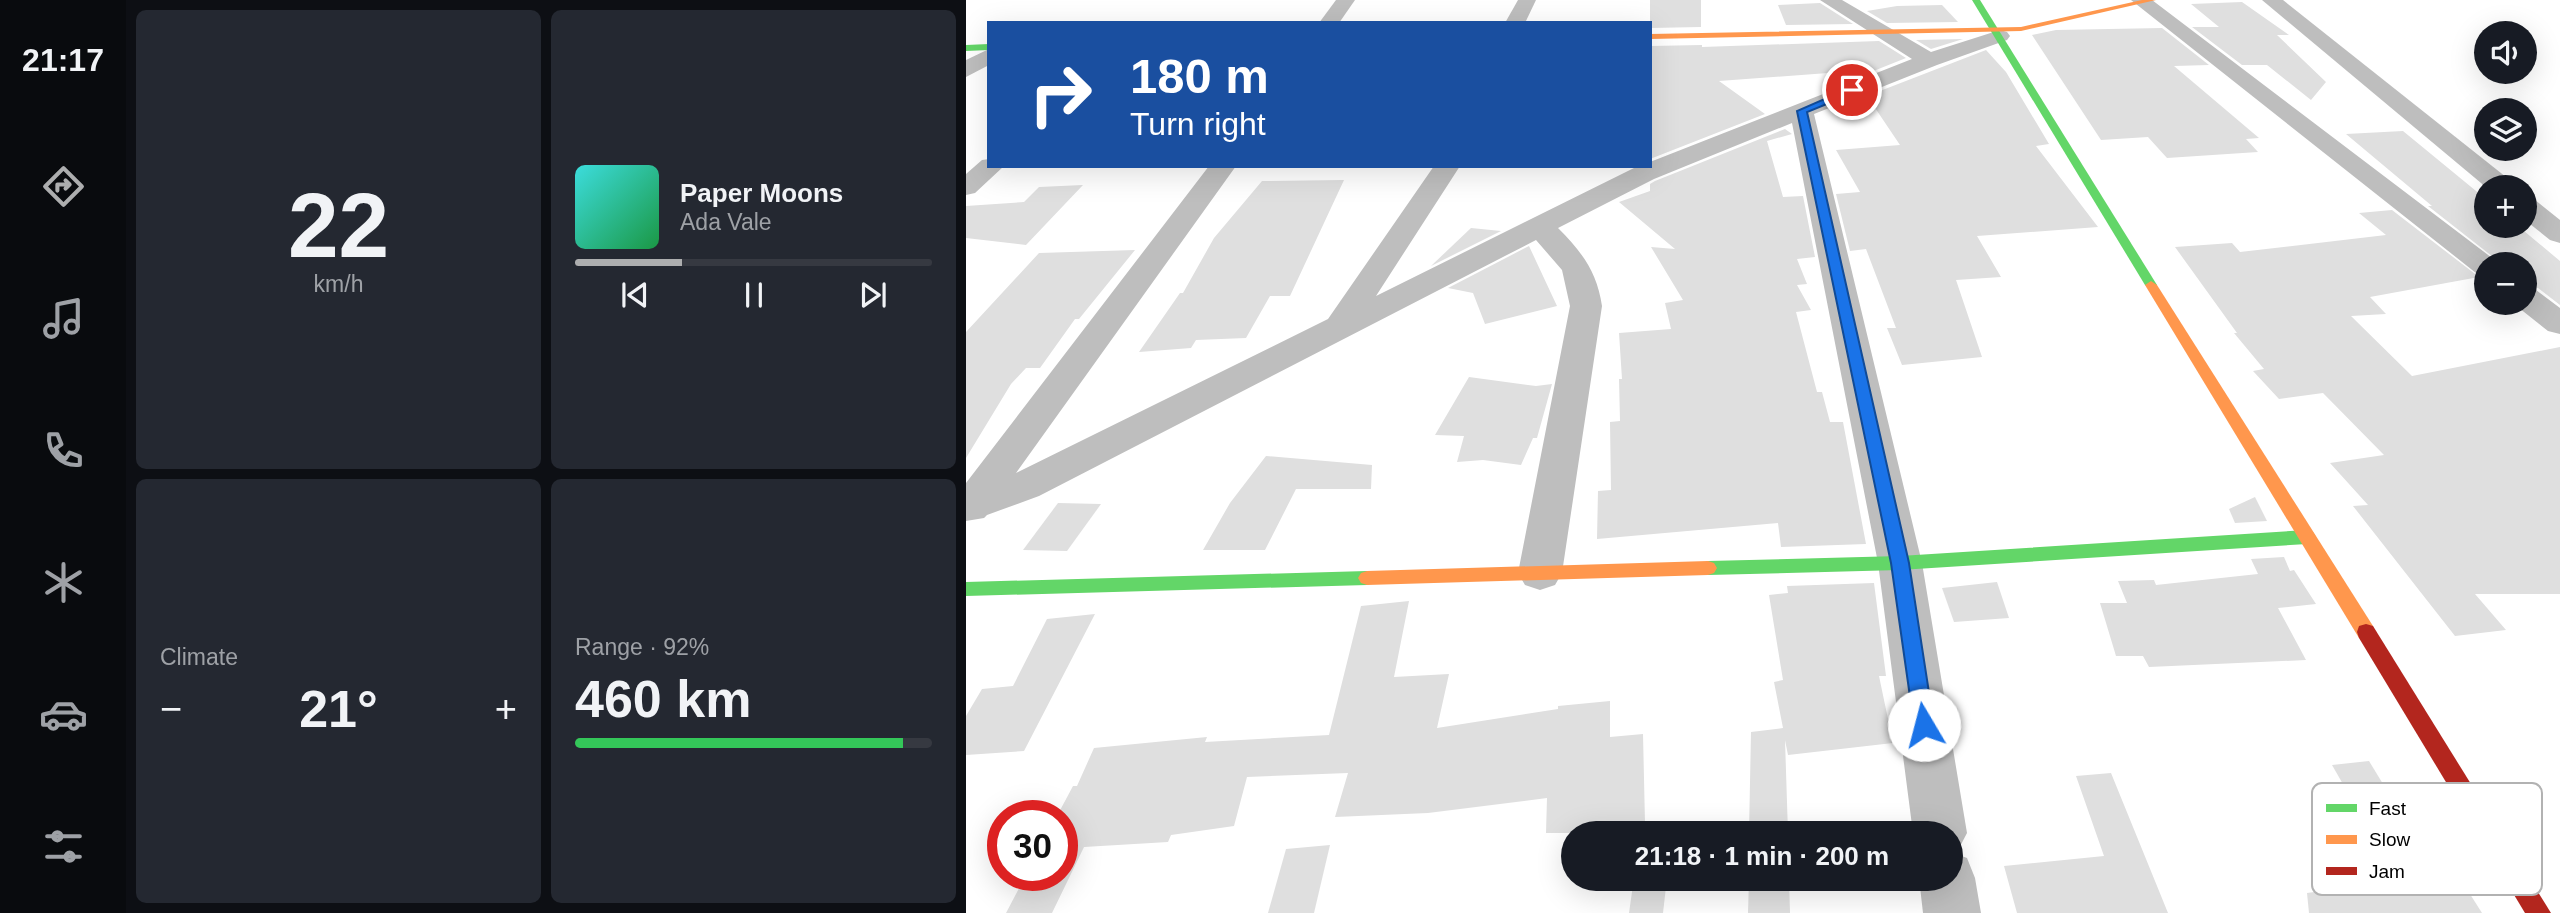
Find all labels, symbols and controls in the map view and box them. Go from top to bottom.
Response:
map controls [2474,21,2537,315]
button: sound [2474,21,2537,84]
text: 21:17 [22,42,104,78]
icon: right [1015,49,1106,140]
text: 180 m [1130,49,1269,103]
pin [1822,60,1882,120]
icon: arrive [1833,71,1871,109]
button: layers [2474,98,2537,161]
text: Turn right [1130,106,1266,142]
icon: directions [39,162,88,211]
text: 22 [288,175,389,276]
button: + [2474,175,2537,238]
text: Paper Moons [680,178,843,208]
text: Ada Vale [680,209,772,235]
button: − [2474,252,2537,315]
text: km/h [314,271,363,297]
icon: previous [616,276,654,314]
icon: pause [735,276,773,314]
icon: next [854,276,892,314]
icon: music [39,294,88,343]
icon: phone [39,426,88,475]
icon: climate [39,558,88,607]
text: Range · 92% [575,634,709,660]
text: Climate [160,644,238,670]
text: 460 km [575,670,751,728]
text: 21° [299,680,378,738]
text: − [160,688,182,730]
text: + [495,688,517,730]
position arrow [1887,688,1961,762]
icon: car [39,690,88,739]
legend [2312,783,2542,895]
text: Fast [2369,798,2407,819]
speed limit sign: 30 [987,800,1078,891]
icon: filters [39,822,88,871]
text: Slow [2369,829,2410,850]
text: 21:18 · 1 min · 200 m [1635,841,1889,871]
text: Jam [2369,861,2405,882]

